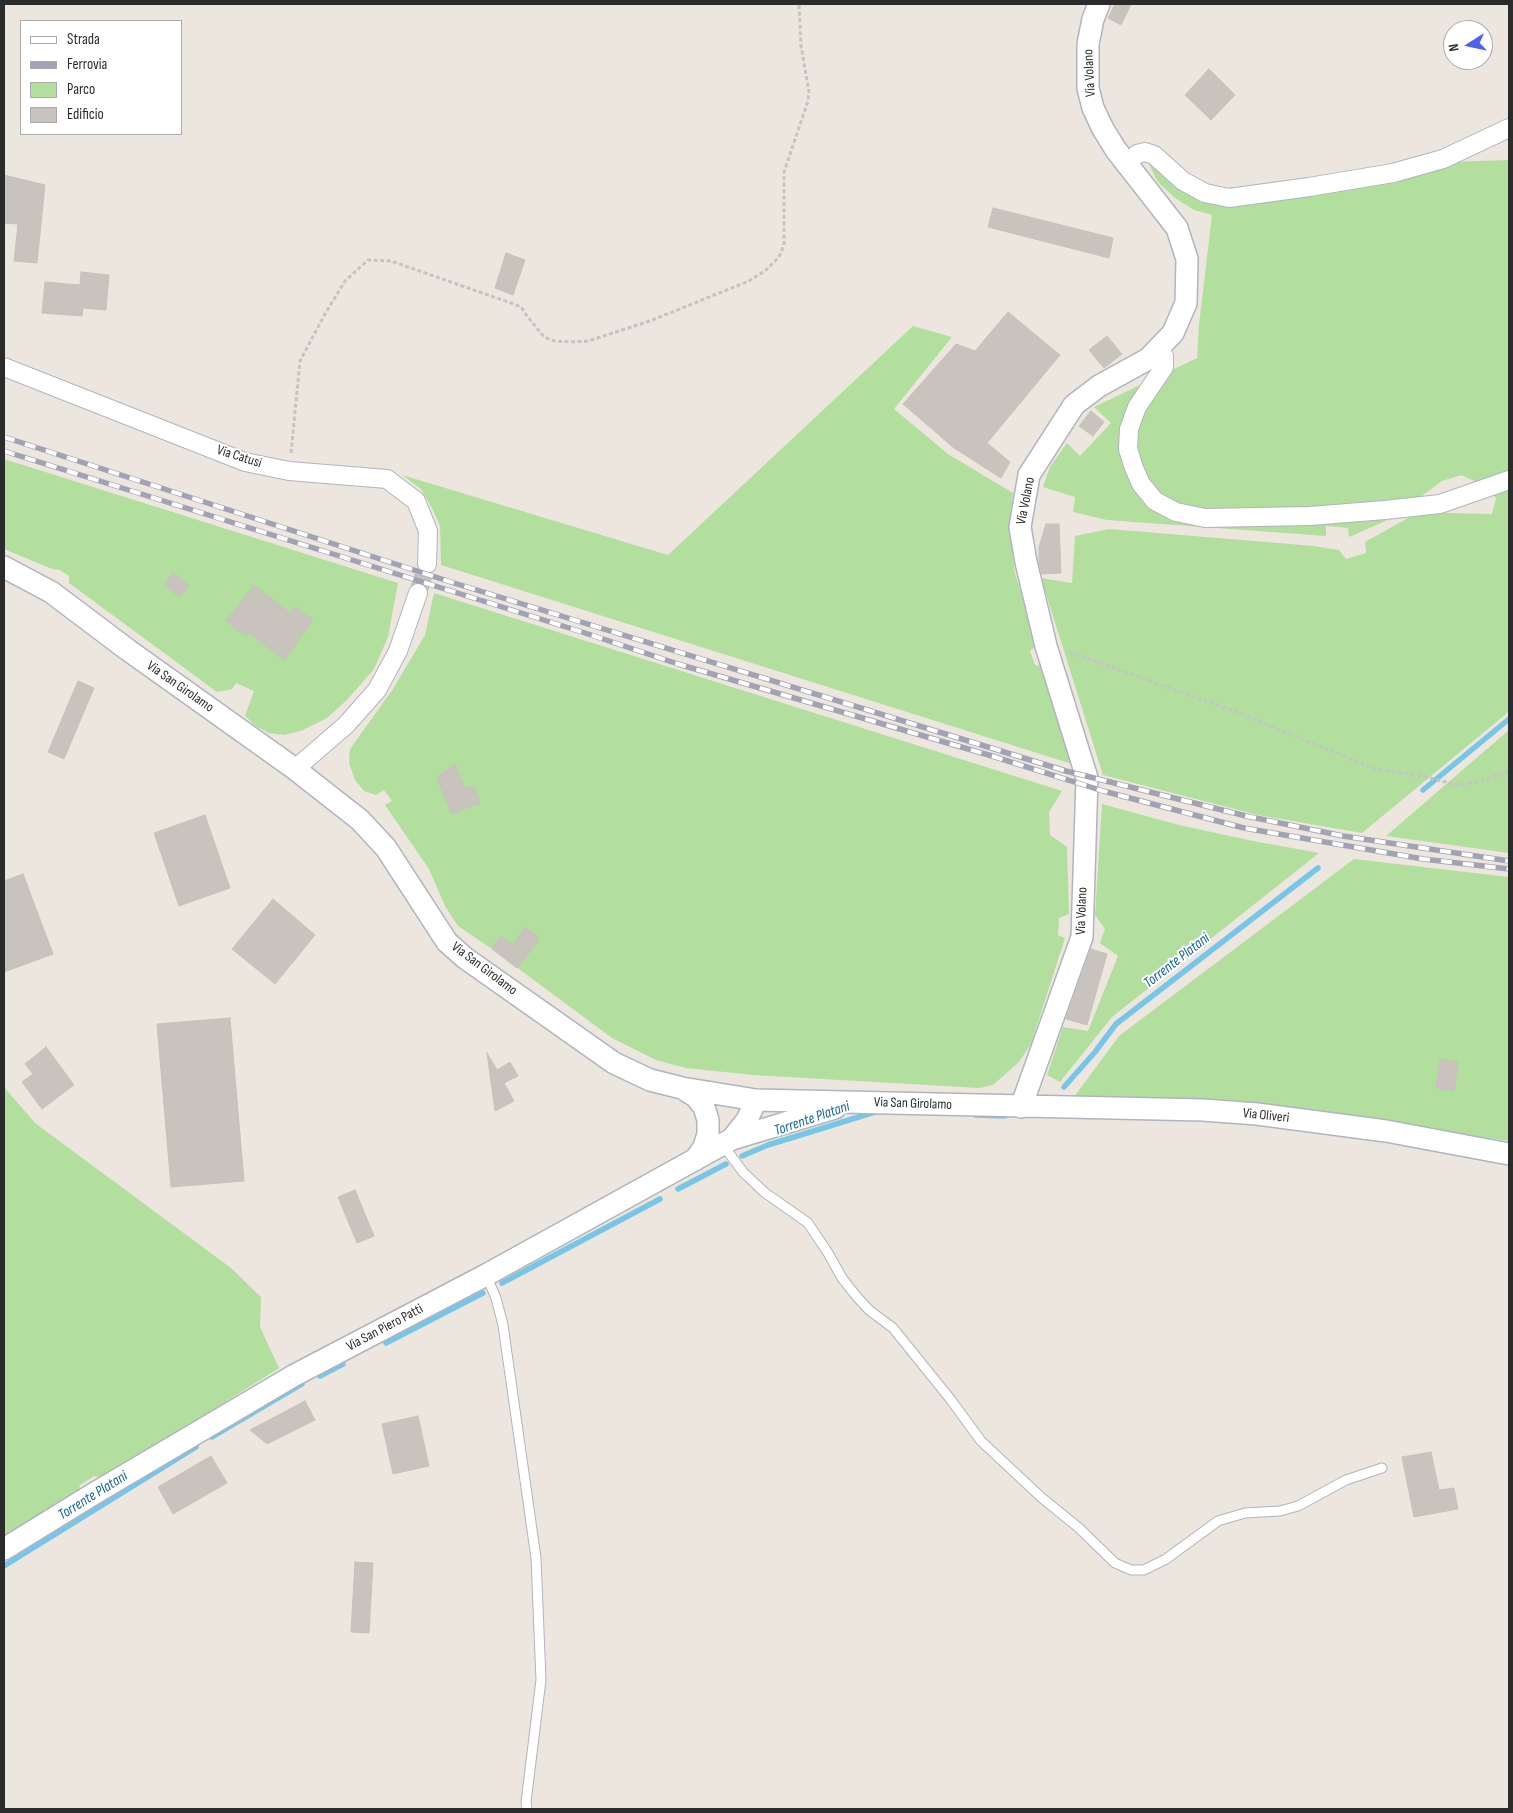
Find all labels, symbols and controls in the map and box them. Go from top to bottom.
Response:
legend [20,20,182,135]
north arrow [1443,20,1493,70]
text: Strada [67,30,100,49]
text: N [1445,42,1463,53]
street label: Via Volano [1080,49,1100,97]
text: Ferrovia [67,55,107,74]
text: Parco [67,80,95,99]
text: Edificio [67,105,104,124]
street label: Via Catusi [214,442,264,472]
street label: Via Volano [1013,476,1039,526]
street label: Via San Girolamo [143,658,217,716]
street label: Via Volano [1073,887,1091,935]
water label: Torrente Platani [1141,930,1213,992]
street label: Via San Girolamo [448,939,520,999]
street label: Via San Girolamo [874,1094,952,1114]
water label: Torrente Platani [772,1098,852,1140]
street label: Via Oliveri [1242,1105,1290,1127]
street label: Via San Piero Patti [344,1301,426,1355]
water label: Torrente Platani [55,1468,131,1524]

